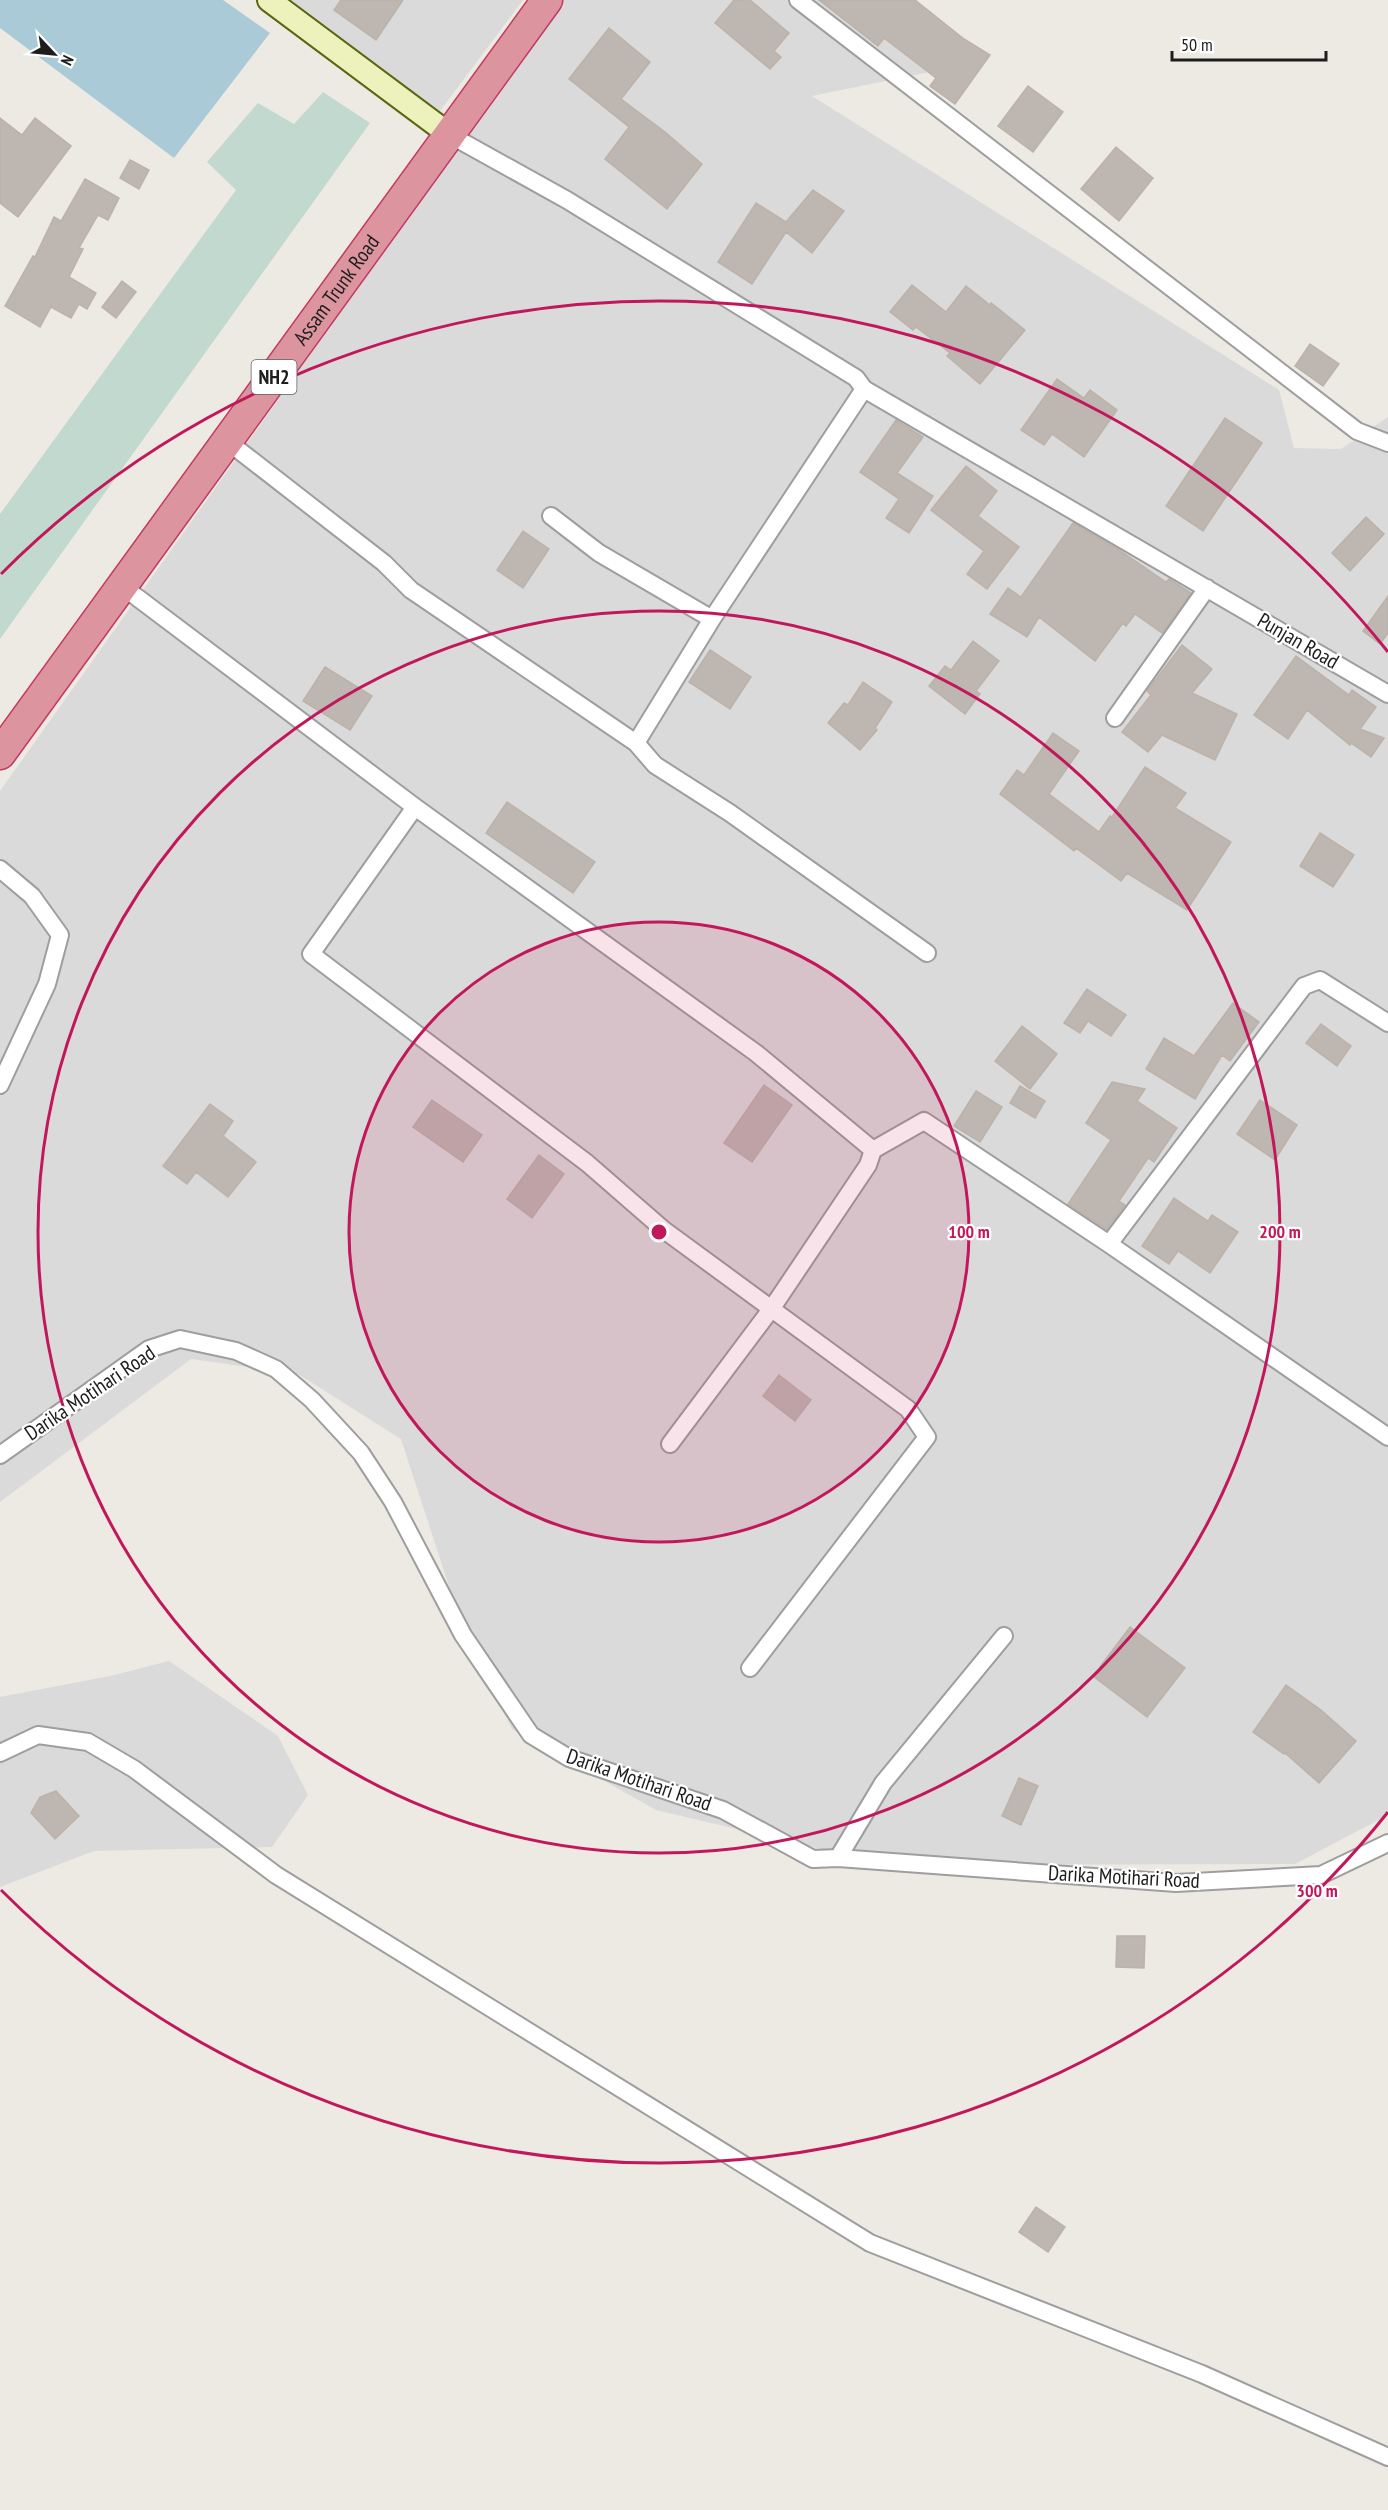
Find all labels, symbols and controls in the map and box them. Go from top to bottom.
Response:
north arrow [24,24,84,84]
scale bar [1172,24,1326,62]
text: 50 m [1181,33,1213,56]
text: N [57,52,78,69]
street label: Assam Trunk Road [287,229,385,350]
road number: NH2 [252,360,296,394]
street label: Punjan Road [1253,606,1344,675]
text: 100 m [948,1220,990,1243]
text: 200 m [1259,1220,1301,1243]
centre of rings [649,1222,669,1242]
street label: Darika Motihari Road [19,1339,160,1446]
street label: Darika Motihari Road [563,1742,715,1817]
street label: Darika Motihari Road [1048,1859,1201,1894]
text: 300 m [1296,1879,1338,1902]

